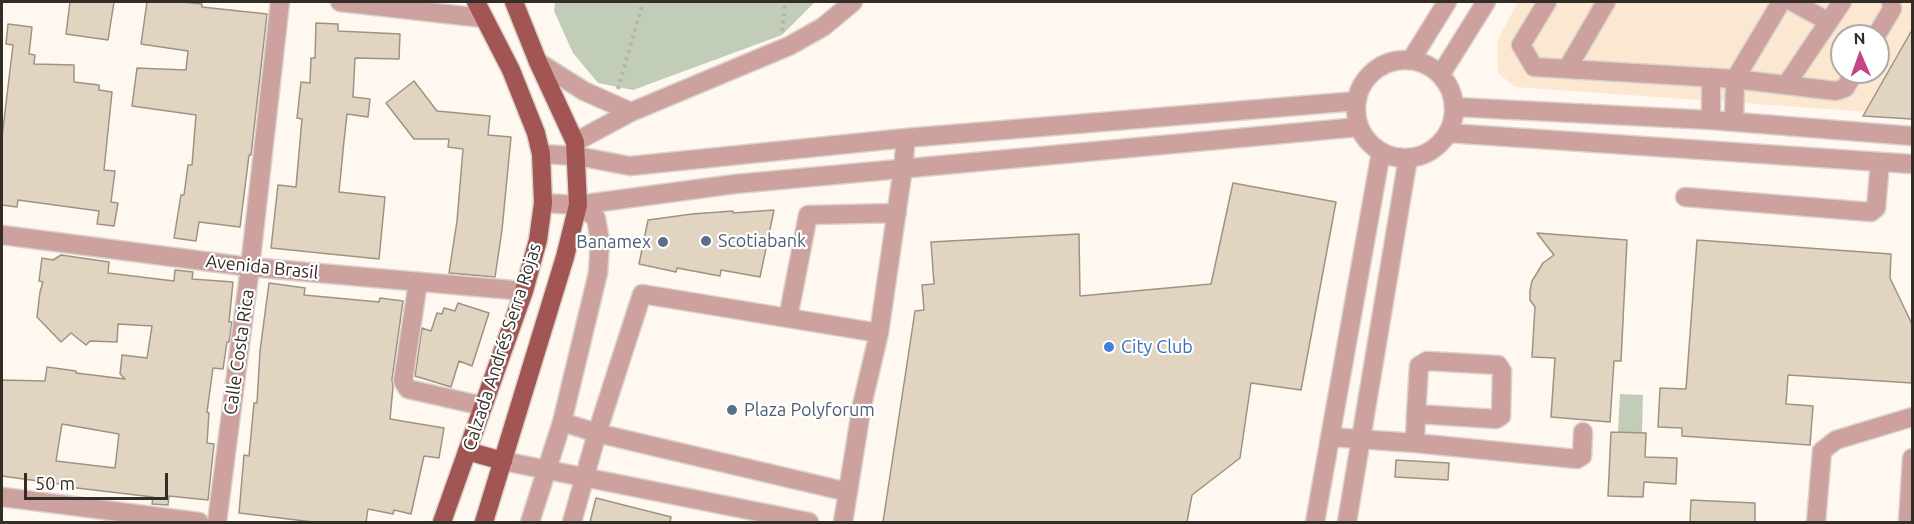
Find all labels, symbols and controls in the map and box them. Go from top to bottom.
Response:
north arrow [1830,24,1890,84]
text: N [1853,29,1866,47]
place label: Scotiabank [718,230,806,252]
place label: Banamex [576,231,651,253]
marker: Scotiabank [699,234,713,248]
marker: Banamex [656,235,670,249]
street label: Calzada Andrés Serra Rojas [458,240,546,454]
street label: Avenida Brasil [205,250,319,284]
street label: Calle Costa Rica [219,288,259,416]
place label: City Club [1121,336,1193,358]
marker: City Club [1102,340,1116,354]
place label: Plaza Polyforum [744,399,875,421]
marker: Plaza Polyforum [725,403,739,417]
scale bar [27,461,171,499]
text: 50 m [35,473,75,493]

